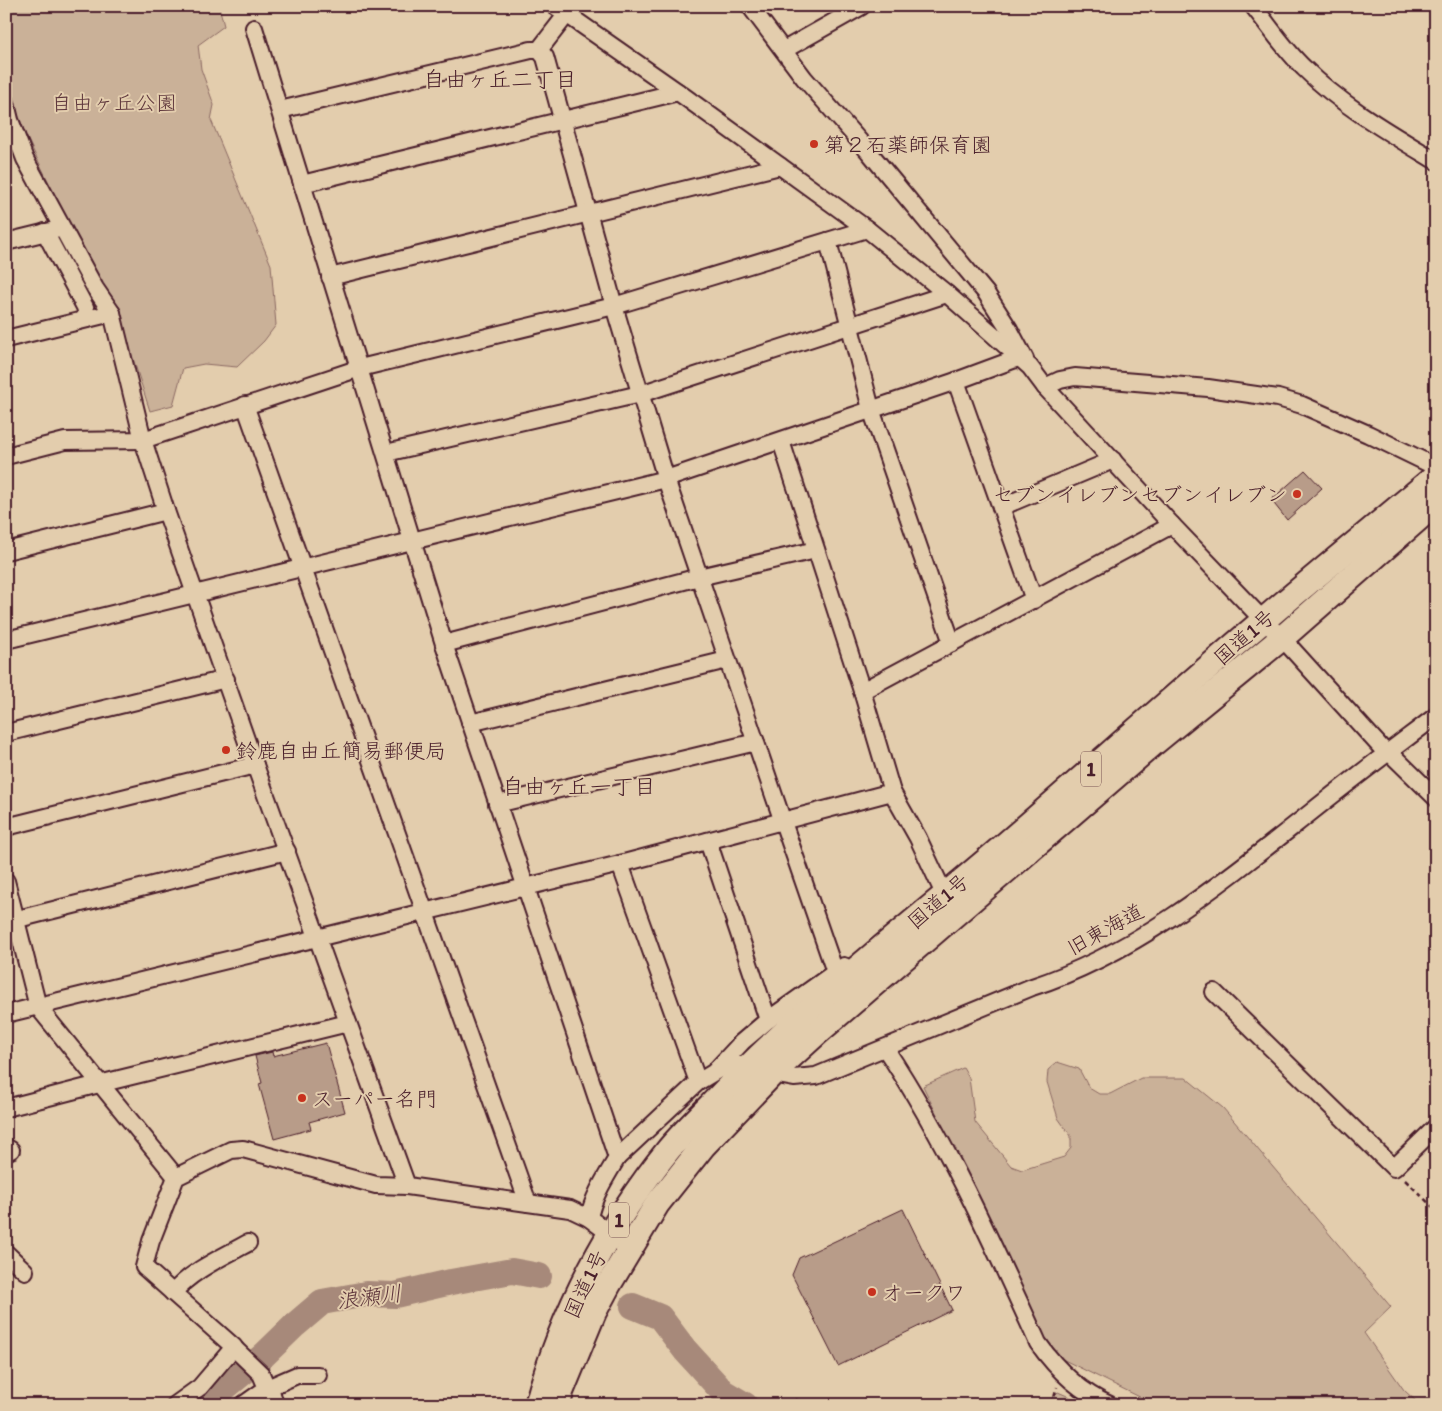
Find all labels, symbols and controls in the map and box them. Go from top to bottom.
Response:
district label: 自由ヶ丘二丁目 [423,66,577,93]
park label: 自由ヶ丘公園 [51,90,177,115]
place label: 第２石薬師保育園 [824,132,992,157]
marker: 第２石薬師保育園 [808,138,820,150]
place label: セブンイレブンセブンイレブン [993,482,1287,507]
marker: セブンイレブンセブンイレブン [1291,488,1303,500]
street label: 国道1号 [1208,604,1280,670]
place label: 鈴鹿自由丘簡易郵便局 [236,738,446,763]
marker: 鈴鹿自由丘簡易郵便局 [220,744,232,756]
road number: 1 [1081,752,1101,786]
district label: 自由ヶ丘一丁目 [502,773,656,800]
street label: 国道1号 [902,868,974,934]
street label: 旧東海道 [1062,898,1148,960]
place label: スーパー名門 [312,1086,437,1111]
marker: スーパー名門 [296,1092,308,1104]
road number: 1 [609,1202,629,1238]
street label: 国道1号 [558,1246,612,1322]
water label: 浪瀬川 [335,1280,403,1314]
place label: オークワ [882,1280,966,1305]
marker: オークワ [866,1286,878,1298]

